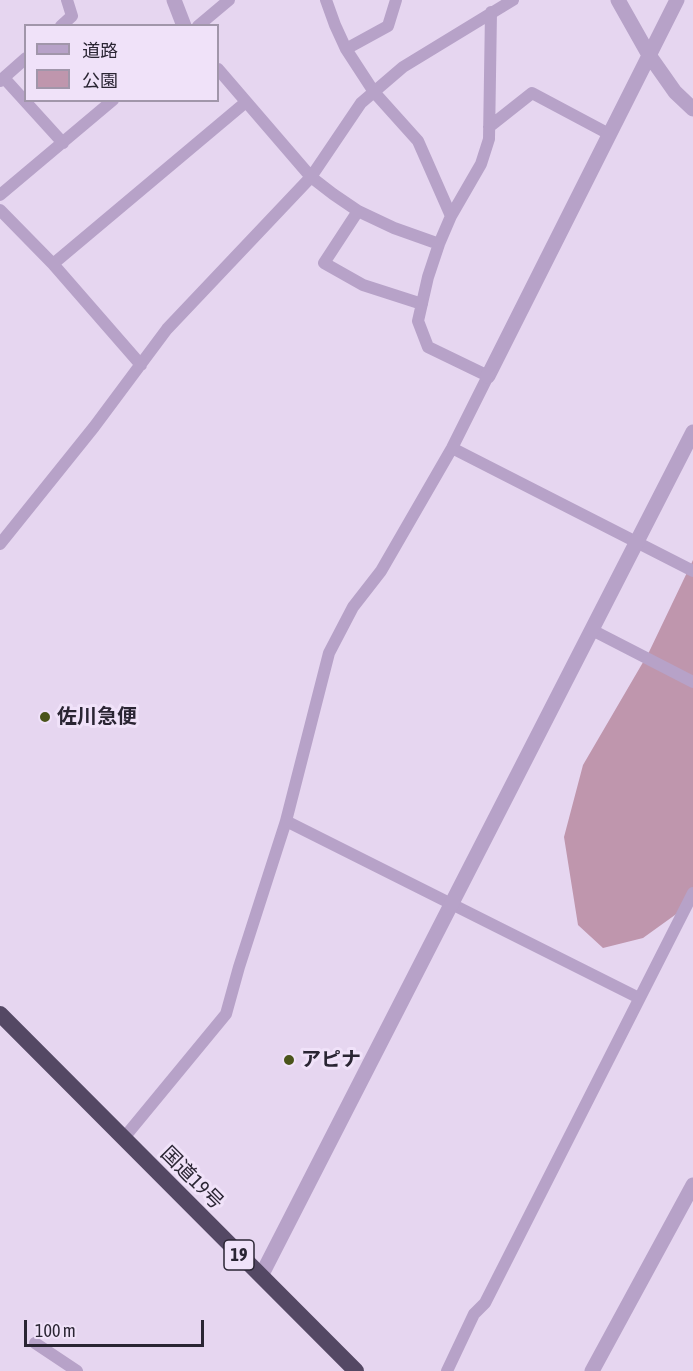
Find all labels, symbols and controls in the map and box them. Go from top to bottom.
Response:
legend [24,24,219,102]
text: 道路 [82,40,118,61]
text: 公園 [82,70,118,91]
place label: 佐川急便 [57,705,137,729]
marker: 佐川急便 [38,710,52,724]
place label: アピナ [301,1048,361,1072]
marker: アピナ [282,1053,296,1067]
street label: 国道19号 [156,1142,228,1214]
road number: 19 [224,1240,254,1270]
scale bar [27,1308,207,1346]
text: 100 m [35,1320,76,1341]

